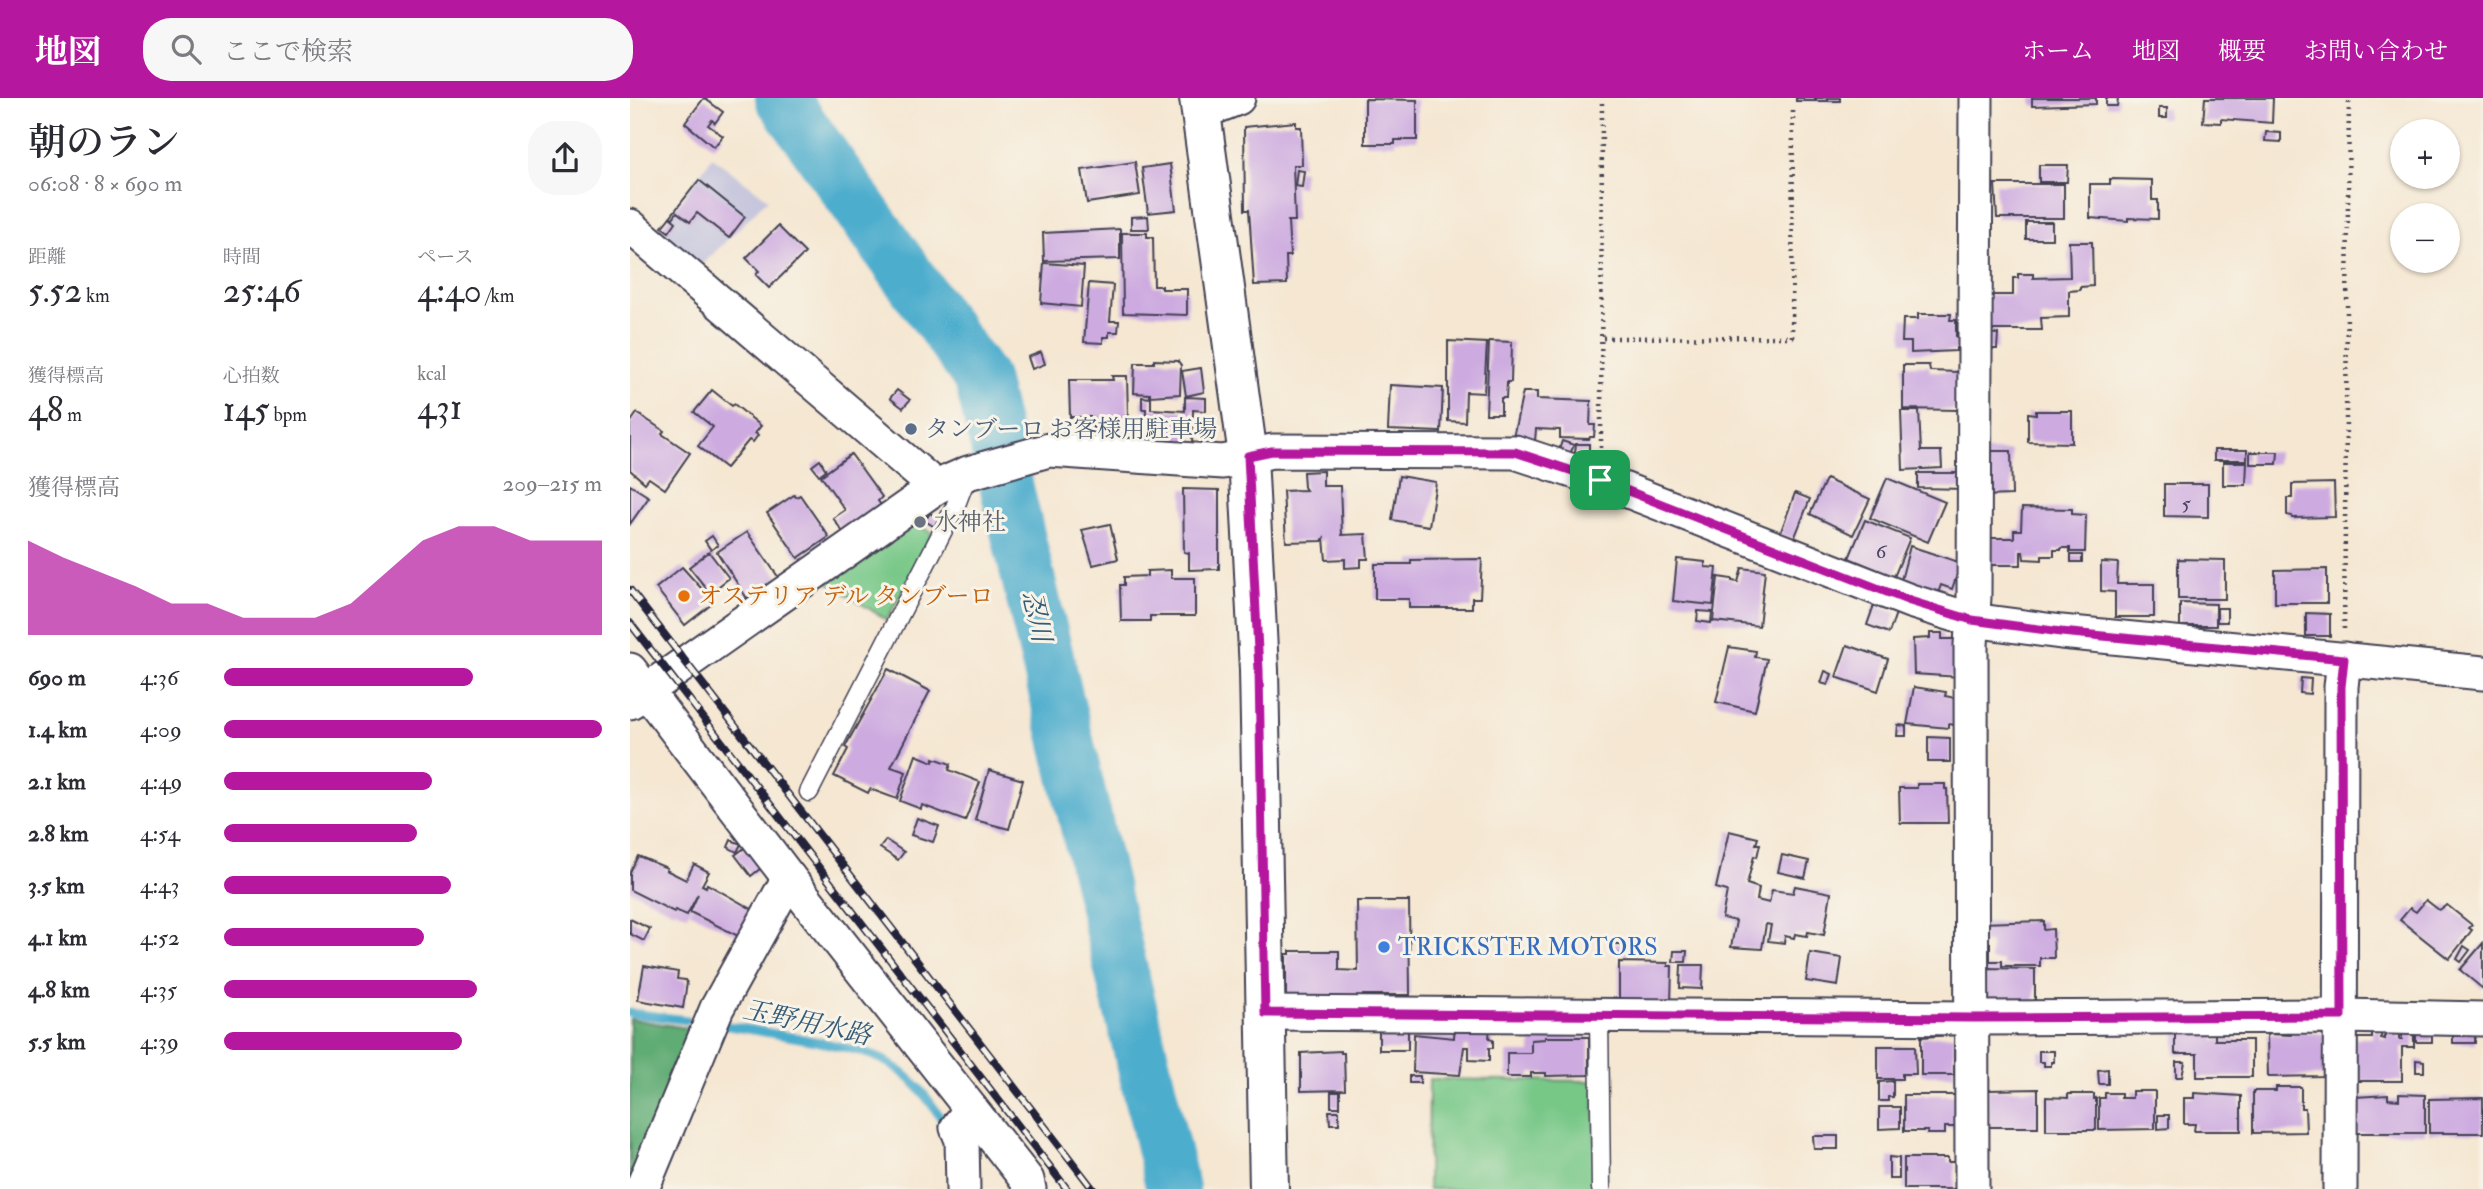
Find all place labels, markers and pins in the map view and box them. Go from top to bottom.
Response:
place label: タンブーロ お客様用駐車場 [925,414,1217,445]
marker: タンブーロ お客様用駐車場 [903,421,919,437]
pin [1570,450,1630,510]
place label: 水神社 [934,507,1006,538]
marker: 水神社 [912,514,928,530]
place label: オステリア デル タンブーロ [698,581,993,612]
marker: オステリア デル タンブーロ [676,588,692,604]
place label: TRICKSTER MOTORS [1398,932,1658,963]
marker: TRICKSTER MOTORS [1376,939,1392,955]

